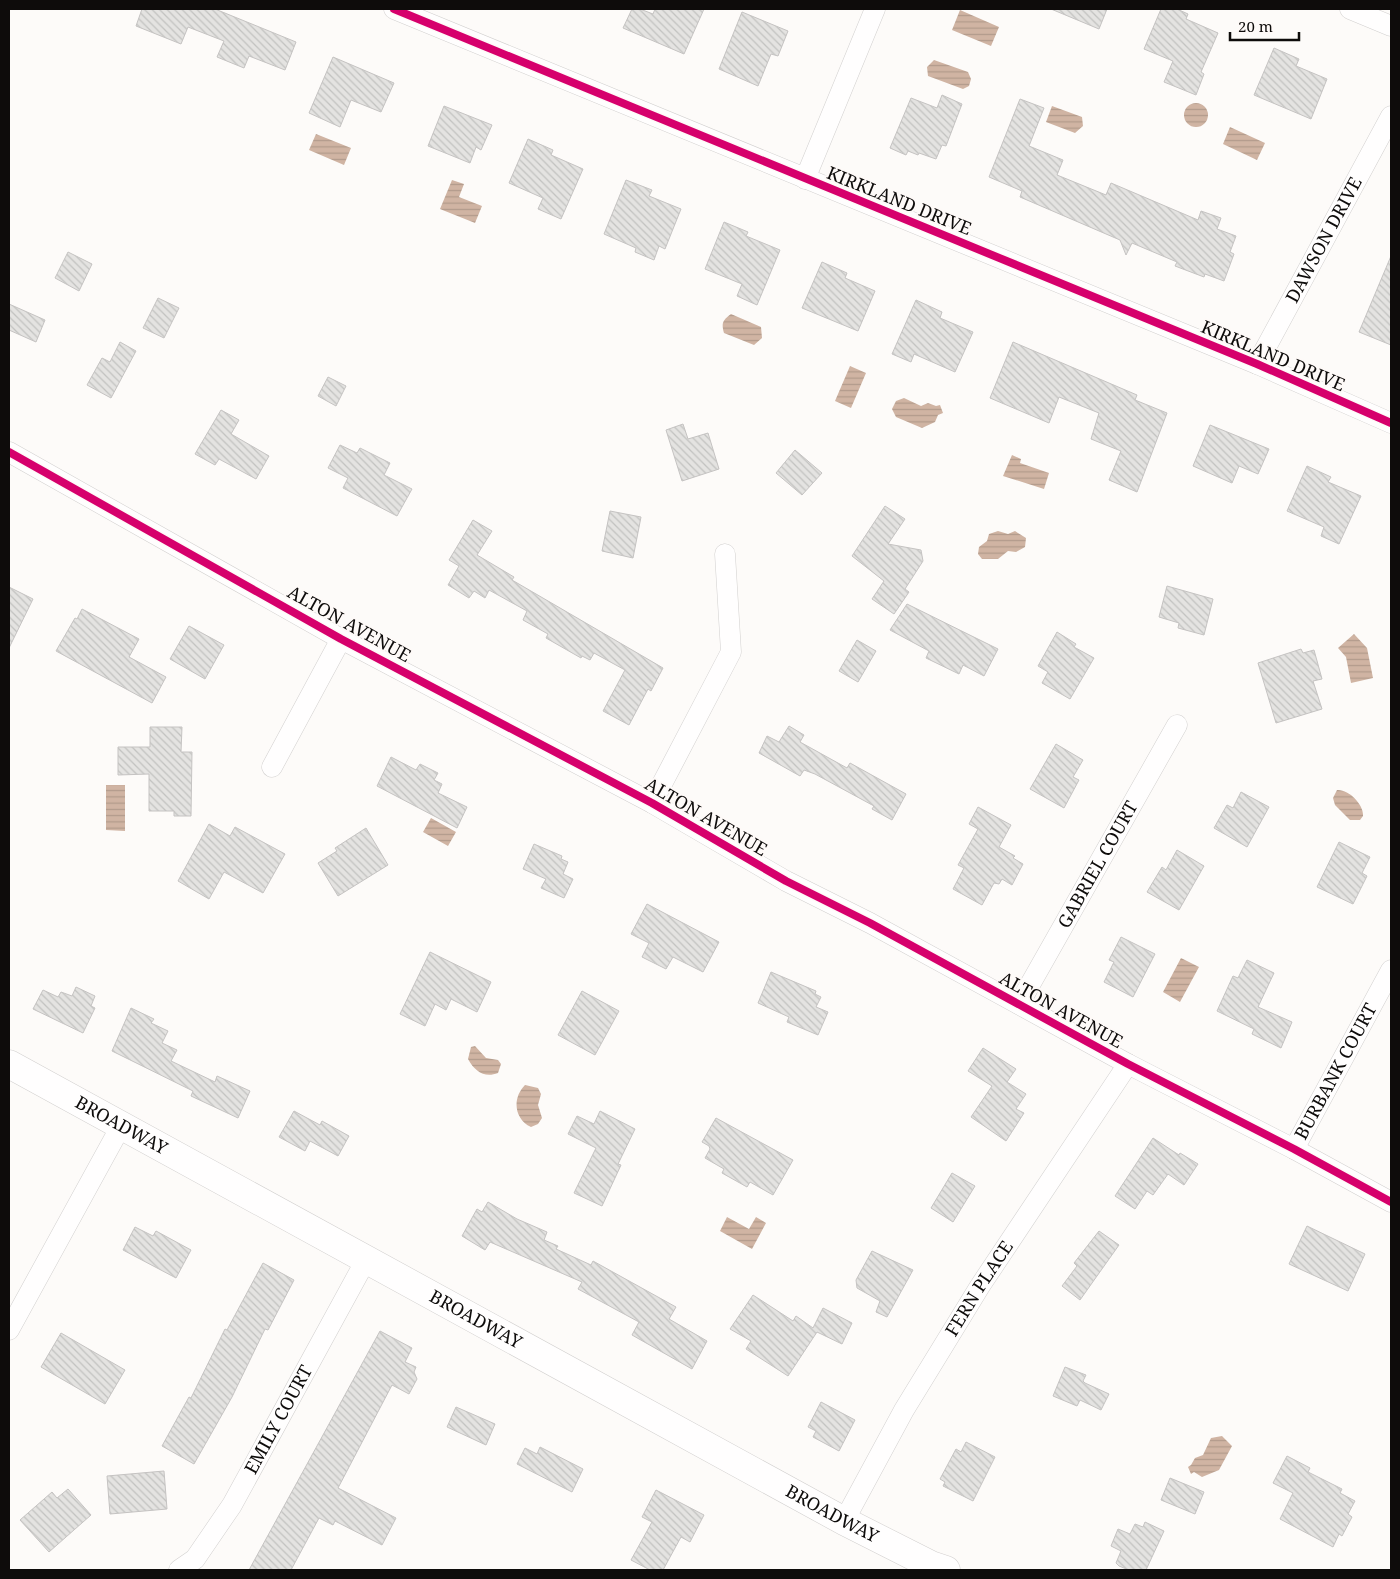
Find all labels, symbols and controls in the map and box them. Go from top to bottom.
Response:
scale bar [1230,10,1299,42]
text: 20 m [1238,16,1273,36]
street label: KIRKLAND DRIVE [824,160,975,240]
street label: DAWSON DRIVE [1279,172,1367,307]
street label: KIRKLAND DRIVE [1198,314,1349,396]
street label: ALTON AVENUE [284,579,415,667]
street label: ALTON AVENUE [641,771,772,861]
street label: GABRIEL COURT [1051,796,1143,932]
street label: ALTON AVENUE [996,965,1127,1053]
street label: BURBANK COURT [1288,999,1382,1143]
street label: BROADWAY [71,1090,173,1160]
street label: FERN PLACE [939,1236,1018,1340]
street label: BROADWAY [426,1284,527,1354]
street label: EMILY COURT [238,1361,317,1478]
street label: BROADWAY [782,1478,884,1548]

